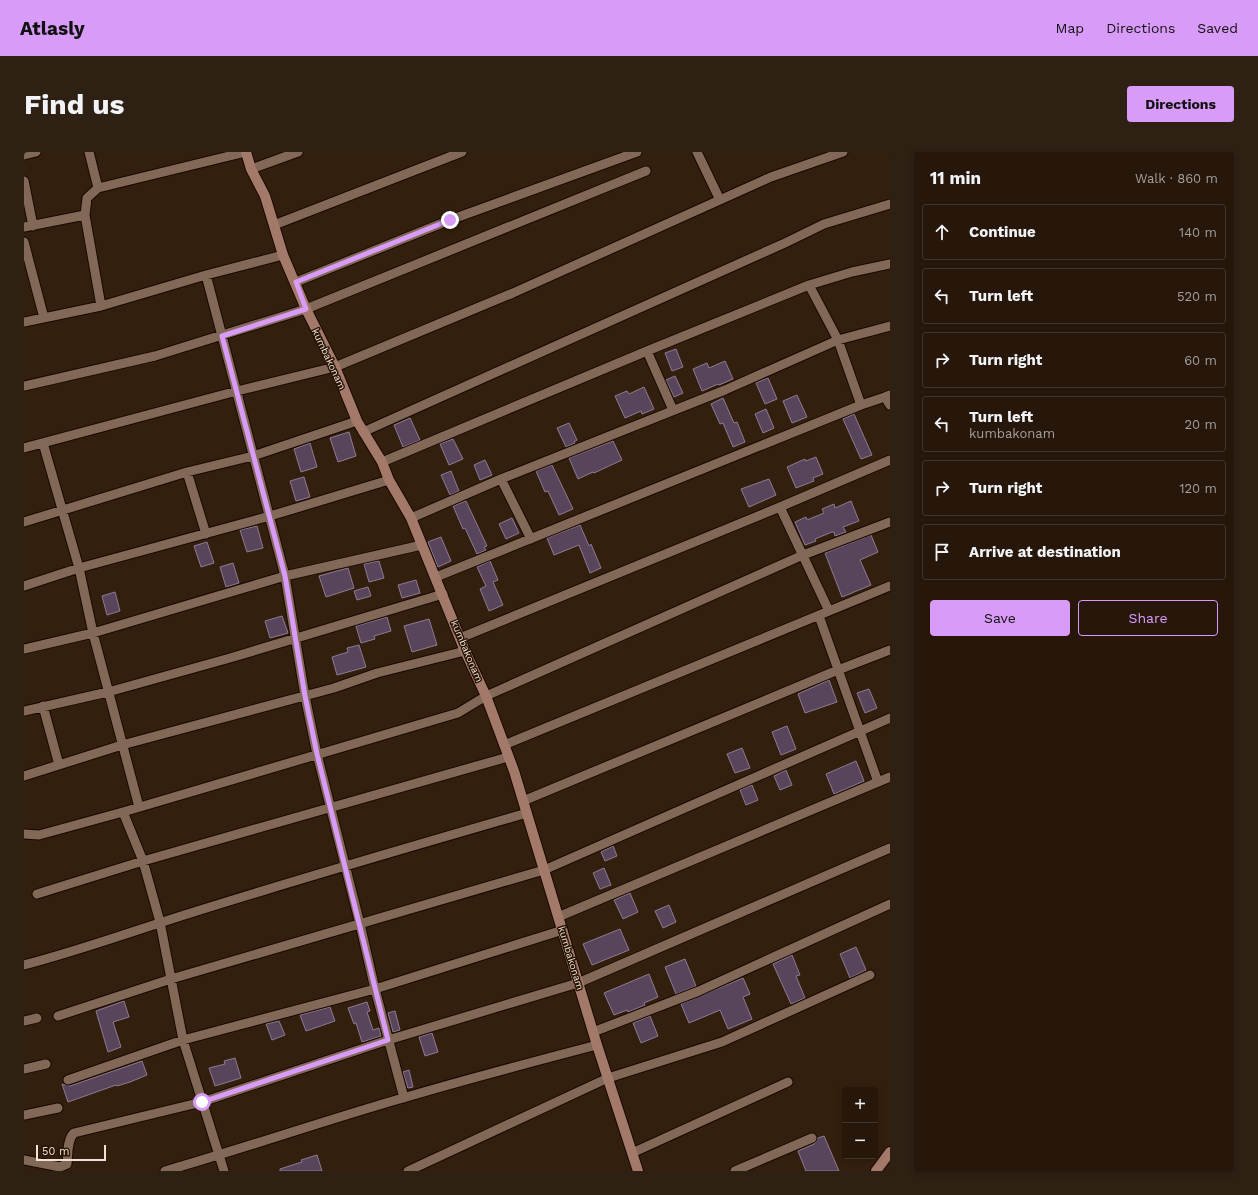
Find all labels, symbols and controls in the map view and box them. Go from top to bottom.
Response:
text: Atlasly [20,17,85,40]
text: Map [1056,20,1084,36]
text: Directions [1106,20,1175,36]
text: Saved [1197,20,1238,36]
button: Directions [1127,86,1234,122]
text: Find us [24,88,124,121]
text: 11 min [930,168,981,188]
text: Walk · 860 m [1135,171,1218,186]
route end [441,211,459,229]
icon: ahead [931,221,953,243]
text: Continue [969,223,1036,241]
text: 140 m [1179,225,1217,240]
icon: left [931,285,953,307]
text: Turn left [969,287,1033,305]
text: 520 m [1177,289,1217,304]
street label: kumbakonam [310,327,348,391]
icon: right [931,349,953,371]
text: Turn right [969,351,1042,369]
text: 60 m [1184,353,1217,368]
text: Turn left [969,408,1033,426]
icon: left [931,413,953,435]
text: 20 m [1185,417,1217,432]
text: kumbakonam [969,426,1055,441]
icon: right [931,477,953,499]
text: Turn right [969,479,1042,497]
text: 120 m [1179,481,1217,496]
icon: arrive [931,541,953,563]
text: Arrive at destination [969,543,1121,561]
button: Save [930,600,1070,636]
button: Share [1078,600,1218,636]
street label: kumbakonam [449,618,485,684]
street label: kumbakonam [556,925,586,991]
map controls [842,1087,878,1159]
button: + [842,1087,878,1123]
route start [193,1093,211,1111]
button: − [842,1123,878,1159]
scale bar [36,1143,106,1162]
text: 50 m [42,1145,69,1158]

